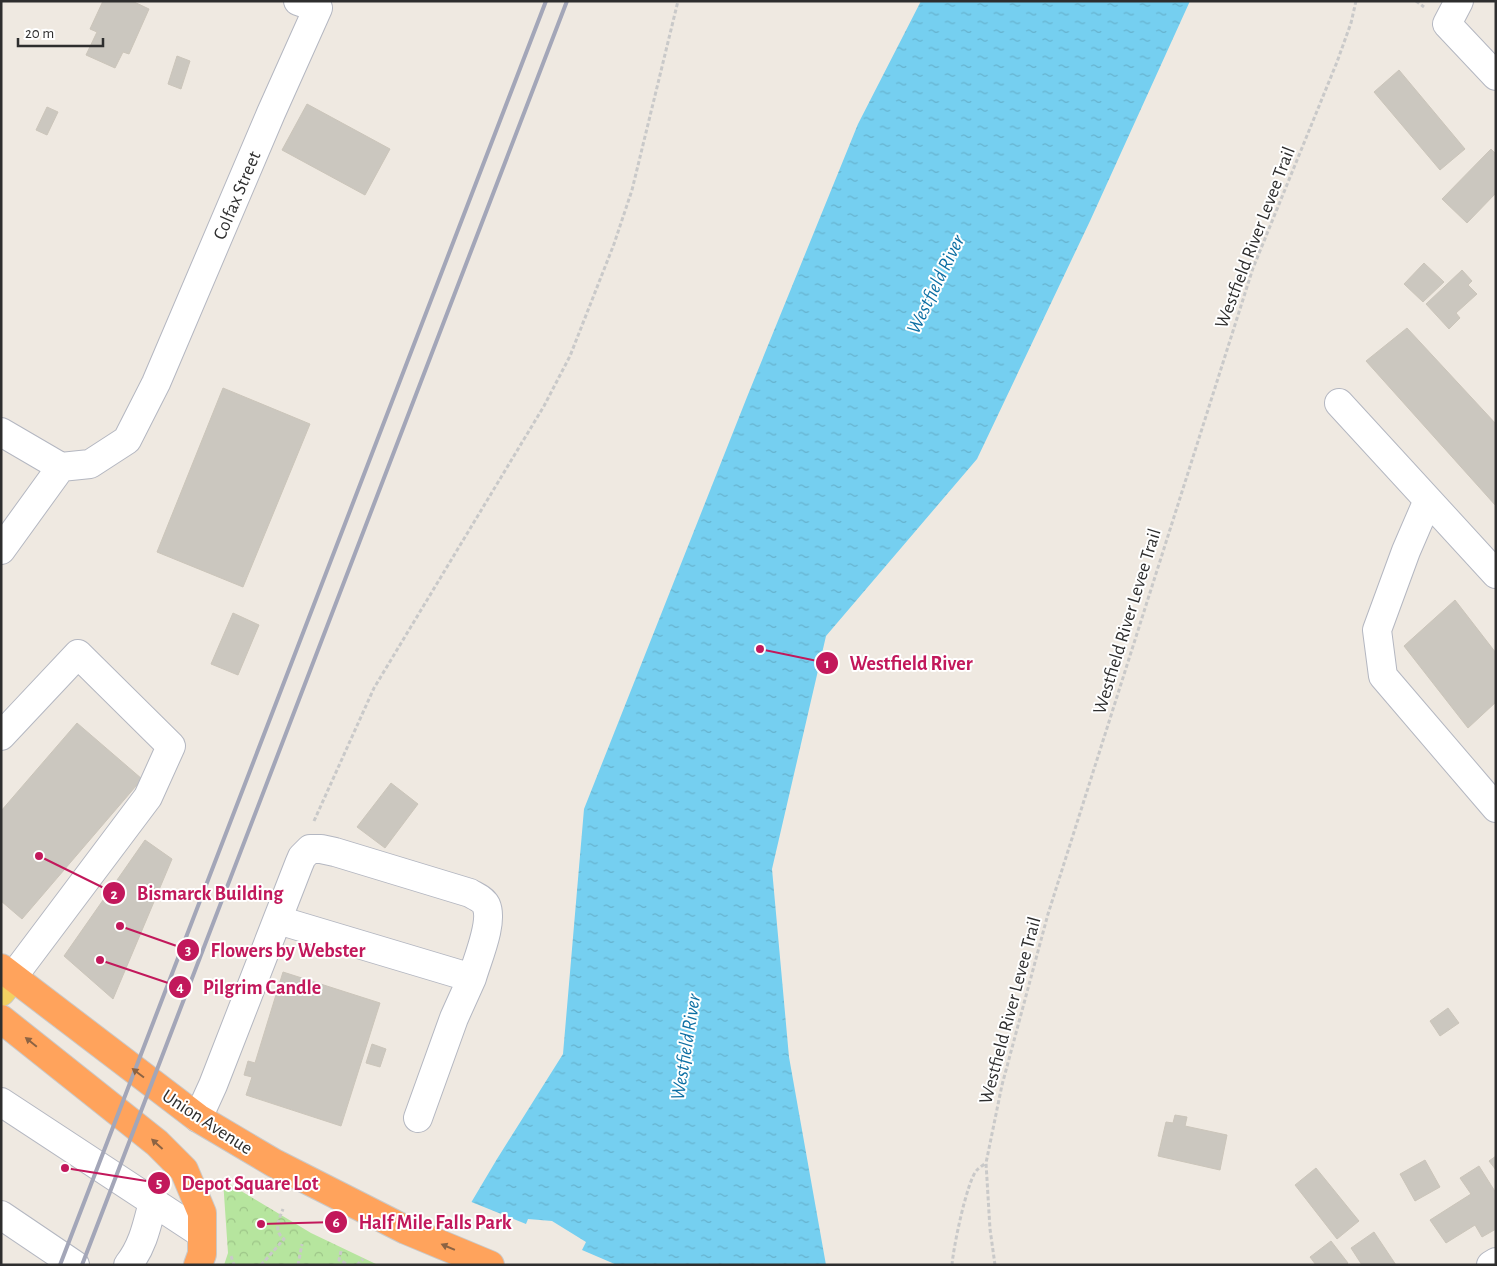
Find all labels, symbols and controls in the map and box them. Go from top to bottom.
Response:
scale bar [18,15,102,47]
text: 20 m [25,26,54,41]
street label: Westfield River Levee Trail [1212,144,1299,331]
street label: Colfax Street [210,149,264,243]
water label: Westfield River [903,231,969,337]
street label: Westfield River Levee Trail [1090,526,1165,716]
callout: Westfield River [815,645,983,680]
text: Westfield River [849,654,973,674]
text: 1 [824,656,830,671]
callout: Bismarck Building [102,876,293,911]
text: Bismarck Building [137,884,284,904]
text: 2 [110,887,118,902]
street label: Westfield River Levee Trail [976,915,1045,1106]
callout: Flowers by Webster [176,932,376,967]
text: Flowers by Webster [211,941,365,961]
text: 3 [185,943,191,958]
callout: Pilgrim Candle [168,969,331,1004]
text: Pilgrim Candle [203,978,321,998]
text: 4 [176,980,184,995]
water label: Westfield River [668,992,704,1102]
one-way arrow [25,1037,38,1048]
one-way arrow [132,1067,145,1078]
street label: Union Avenue [159,1086,256,1158]
one-way arrow [152,1138,164,1150]
callout: Depot Square Lot [146,1165,328,1200]
text: Depot Square Lot [181,1174,319,1194]
text: 5 [156,1176,162,1191]
callout: Half Mile Falls Park [324,1204,522,1239]
text: Half Mile Falls Park [358,1213,512,1233]
text: 6 [332,1215,340,1230]
one-way arrow [441,1243,455,1251]

